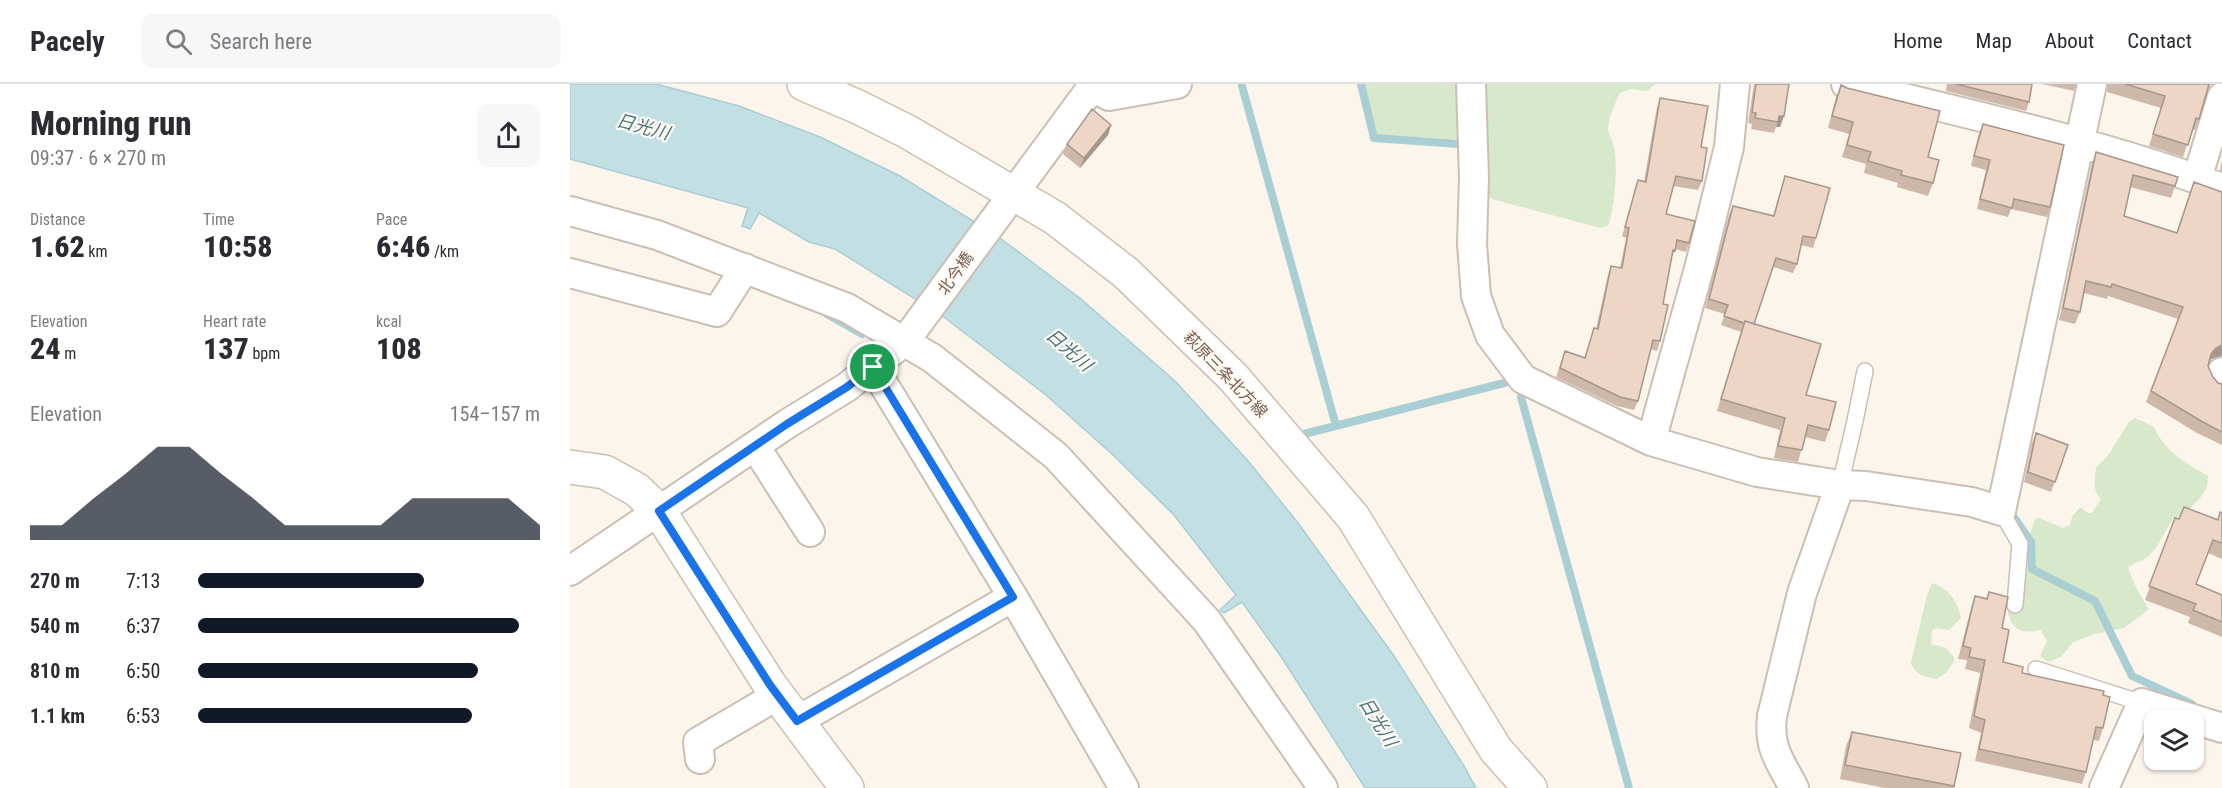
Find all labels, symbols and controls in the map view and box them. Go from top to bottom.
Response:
search box [141,14,561,68]
text: Pacely [30,25,105,58]
icon: search [162,25,195,58]
text: Search here [210,29,312,54]
text: Home [1893,29,1943,53]
text: Map [1976,29,2012,53]
text: About [2045,29,2094,53]
text: Contact [2127,29,2192,53]
text: Morning run [30,104,192,143]
button: share [477,104,540,167]
water label: 日光川 [614,109,674,144]
text: 09:37 · 6 × 270 m [30,146,166,170]
text: Distance [30,210,85,229]
text: Time [203,210,235,229]
text: Pace [376,210,407,229]
text: 1.62 [30,229,85,264]
text: 10:58 [203,229,272,264]
text: 6:46 [376,229,430,264]
text: km [85,242,108,261]
text: /km [430,242,459,261]
street label: 北今橋 [934,248,977,298]
text: Elevation [30,312,88,331]
text: Heart rate [203,312,266,331]
text: kcal [376,312,402,331]
water label: 日光川 [1042,324,1098,377]
street label: 萩原三条北方線 [1180,327,1271,421]
text: 24 [30,331,61,366]
text: 137 [203,331,249,366]
text: 108 [376,331,422,366]
pin [847,341,898,392]
text: m [61,344,76,363]
text: bpm [249,344,280,363]
icon: arrive [856,350,889,383]
text: Elevation [30,402,102,426]
text: 154–157 m [450,402,540,426]
text: 270 m [30,569,80,593]
text: 7:13 [126,569,160,593]
text: 540 m [30,614,80,638]
text: 6:37 [126,614,160,638]
text: 810 m [30,659,80,683]
text: 6:50 [126,659,160,683]
water label: 日光川 [1355,693,1403,752]
text: 1.1 km [30,704,85,728]
text: 6:53 [126,704,160,728]
map controls [2144,710,2204,770]
button: layers [2144,710,2204,770]

